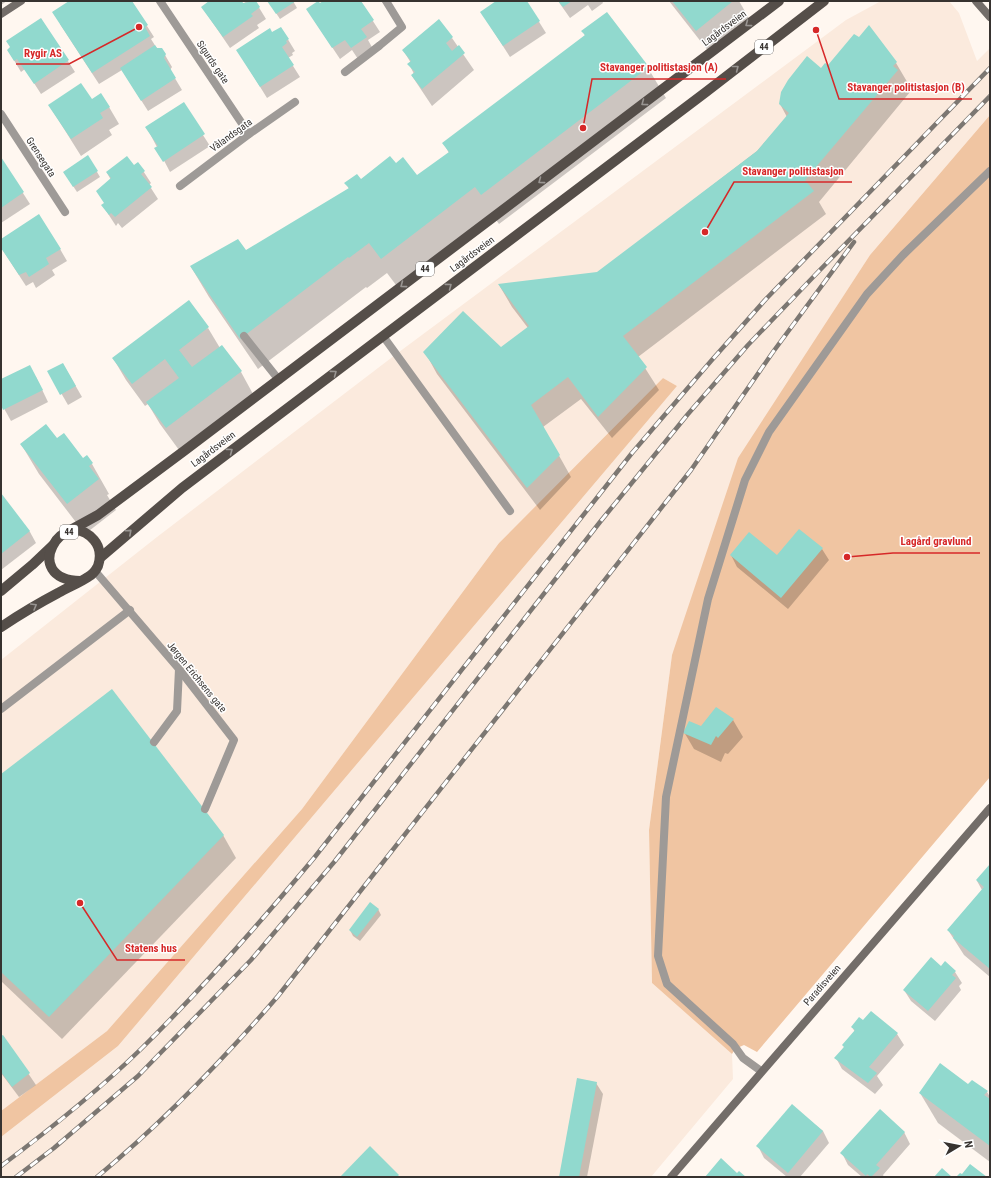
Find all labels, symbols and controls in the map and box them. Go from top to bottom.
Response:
street label: Lagårdsveien [700,8,748,48]
one-way arrow [745,20,752,27]
street label: Sigurds gate [195,38,232,86]
road number: 44 [755,40,773,54]
callout: Rygir AS [16,41,69,64]
text: Rygir AS [24,47,62,60]
callout: Stavanger politistasjon (A) [592,56,726,79]
text: Stavanger politistasjon (A) [600,61,718,74]
one-way arrow [732,66,739,73]
callout: Stavanger politistasjon (B) [839,76,972,99]
text: Stavanger politistasjon (B) [847,81,965,94]
one-way arrow [642,98,649,105]
street label: Vålandsgata [208,116,254,154]
street label: Grensegata [24,135,58,179]
callout: Stavanger politistasjon [734,159,852,182]
text: Stavanger politistasjon [742,165,844,178]
one-way arrow [538,177,545,184]
street label: Lagårdsveien [448,234,496,274]
road number: 44 [416,262,434,276]
one-way arrow [401,280,408,287]
one-way arrow [445,283,452,291]
one-way arrow [330,371,337,378]
street label: Lagårdsveien [189,429,237,469]
one-way arrow [226,449,233,456]
road number: 44 [60,525,78,539]
one-way arrow [124,530,132,537]
callout: Lagård gravlund [893,530,980,553]
text: Lagård gravlund [901,535,971,548]
one-way arrow [30,604,37,611]
street label: Jørgen Erichsens gate [165,639,229,715]
callout: Statens hus [117,937,185,960]
text: Statens hus [125,942,177,955]
street label: Paradisveien [801,962,843,1008]
north arrow [939,1126,979,1166]
text: N [961,1140,975,1149]

